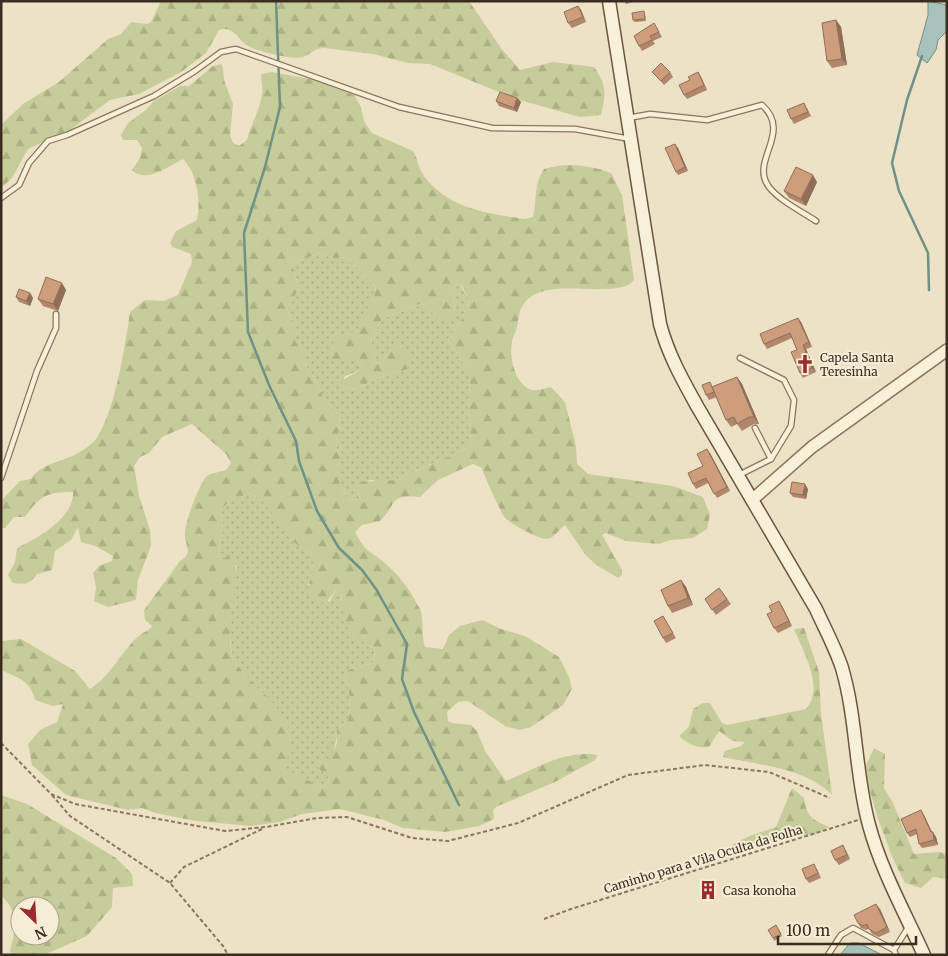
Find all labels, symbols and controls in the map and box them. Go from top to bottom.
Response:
place label: Capela Santa Teresinha [820,350,894,379]
church icon: Capela Santa Teresinha [794,353,816,375]
street label: Caminho para a Vila Oculta da Folha [602,821,805,896]
building icon: Casa konoha [697,879,719,901]
place label: Casa konoha [723,883,797,898]
north arrow [10,896,60,946]
scale bar [778,914,916,946]
text: 100 m [786,921,830,940]
text: N [32,922,49,943]

